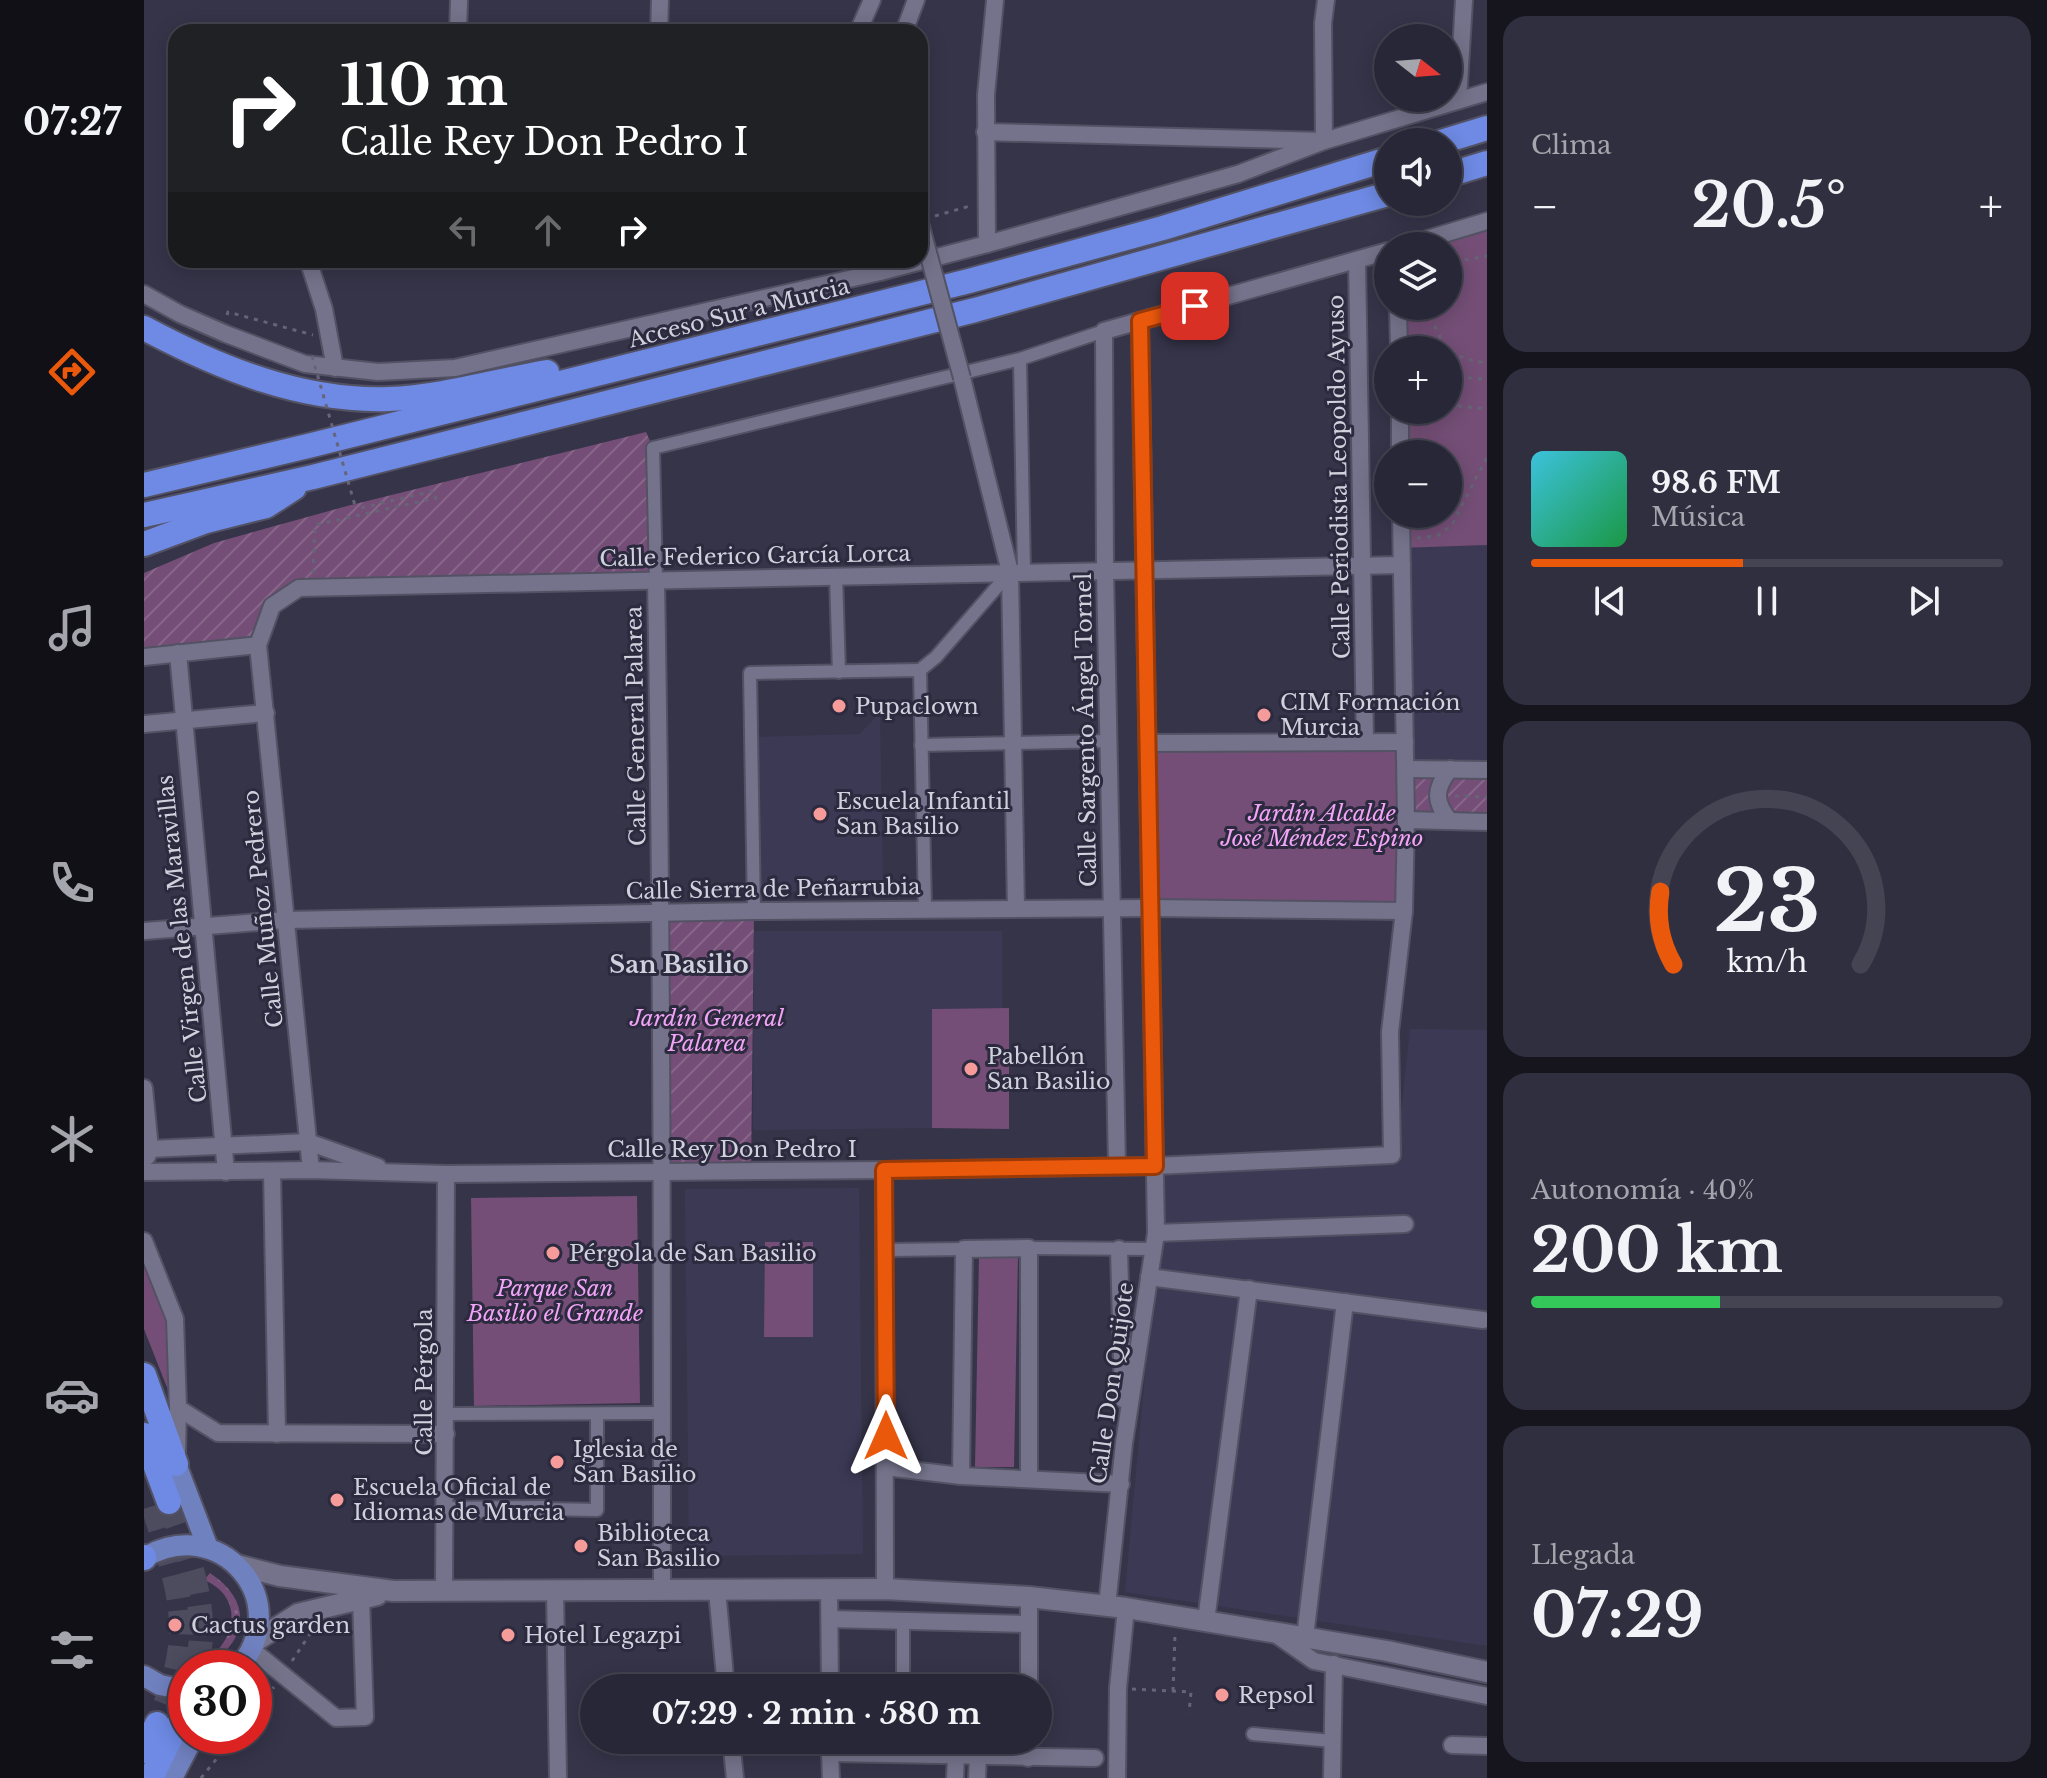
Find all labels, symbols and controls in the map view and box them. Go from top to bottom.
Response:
north arrow [1374,24,1462,112]
map controls [1374,24,1462,528]
text: 110 m [340,51,508,120]
icon: right [208,56,312,160]
text: 07:27 [23,100,121,145]
text: Calle Rey Don Pedro I [340,120,748,165]
button: sound [1374,128,1462,216]
text: Clima [1531,129,1611,161]
text: 20.5° [1692,169,1846,243]
text: − [1531,179,1559,234]
text: + [1979,179,2003,234]
icon: left [442,208,486,252]
icon: ahead [526,208,570,252]
icon: right [610,208,654,252]
button: layers [1374,232,1462,320]
street label: Acceso Sur a Murcia [625,272,853,354]
pin [1161,272,1229,340]
icon: arrive [1173,284,1217,328]
street label: Calle Periodista Leopoldo Ayuso [1322,295,1356,659]
button: + [1374,336,1462,424]
icon: directions [44,344,100,400]
button: − [1374,440,1462,528]
text: 98.6 FM [1651,464,1781,501]
text: Música [1651,501,1745,533]
street label: Calle Federico García Lorca [599,540,912,572]
street label: Calle Sargento Ángel Tornel [1069,573,1102,887]
icon: previous [1588,579,1632,623]
icon: pause [1745,579,1789,623]
icon: next [1902,579,1946,623]
icon: music [44,600,100,656]
street label: Calle General Palarea [620,605,652,846]
place label: CIM Formación Murcia [1280,689,1460,741]
place label: Pupaclown [855,693,979,720]
marker: Pupaclown [830,697,848,715]
marker: CIM Formación Murcia [1255,706,1273,724]
street label: Calle Virgen de las Maravillas [151,774,213,1104]
place label: Escuela Infantil San Basilio [836,788,1010,840]
street label: Calle Muñoz Pedrero [237,789,289,1029]
park label: Jardín Alcalde José Méndez Espino [1220,800,1423,852]
marker: Escuela Infantil San Basilio [811,805,829,823]
text: 23 [1713,850,1821,953]
icon: phone [44,855,100,911]
street label: Calle Sierra de Peñarrubia [625,873,921,905]
text: km/h [1726,944,1808,980]
district label: San Basilio [609,950,749,979]
park label: Jardín General Palarea [629,1005,784,1057]
place label: Pabellón San Basilio [987,1043,1110,1095]
marker: Pabellón San Basilio [962,1060,980,1078]
icon: climate [44,1111,100,1167]
street label: Calle Rey Don Pedro I [607,1136,857,1163]
text: Autonomía · 40% [1531,1174,1754,1206]
text: 200 km [1531,1214,1783,1288]
place label: Pérgola de San Basilio [569,1240,817,1267]
marker: Pérgola de San Basilio [544,1244,562,1262]
park label: Parque San Basilio el Grande [466,1275,643,1327]
street label: Calle Don Quijote [1084,1280,1140,1486]
street label: Calle Pérgola [411,1307,438,1456]
icon: car [44,1367,100,1423]
position arrow [844,1394,928,1478]
place label: Iglesia de San Basilio [573,1436,696,1488]
marker: Iglesia de San Basilio [548,1453,566,1471]
place label: Escuela Oficial de Idiomas de Murcia [353,1474,565,1526]
marker: Escuela Oficial de Idiomas de Murcia [328,1491,346,1509]
place label: Biblioteca San Basilio [597,1520,720,1572]
marker: Biblioteca San Basilio [572,1537,590,1555]
text: Llegada [1531,1539,1635,1571]
text: 07:29 [1531,1579,1704,1653]
place label: Cactus garden [191,1612,350,1639]
marker: Cactus garden [166,1616,184,1634]
icon: filters [44,1622,100,1678]
place label: Hotel Legazpi [524,1622,682,1649]
marker: Hotel Legazpi [499,1626,517,1644]
speed limit sign: 30 [168,1650,272,1754]
place label: Repsol [1238,1682,1314,1709]
marker: Repsol [1213,1686,1231,1704]
text: 07:29 · 2 min · 580 m [651,1695,981,1732]

